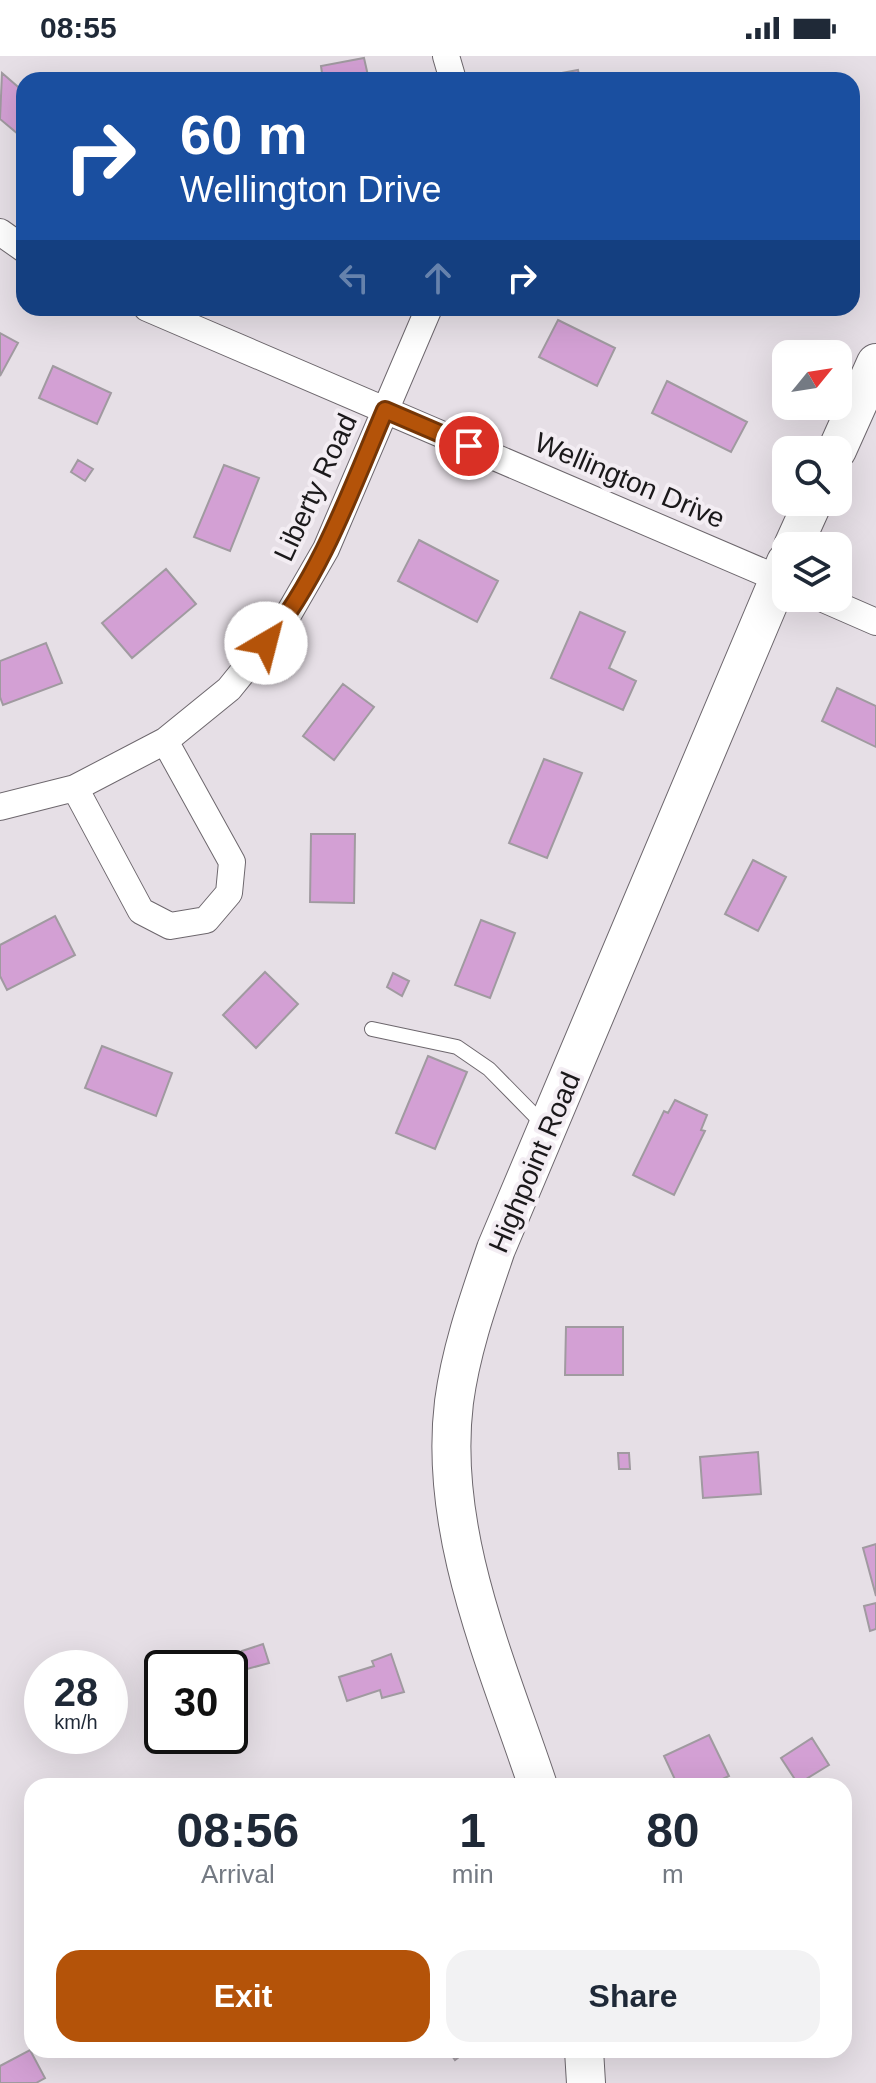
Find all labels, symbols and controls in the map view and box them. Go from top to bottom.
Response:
text: 08:55 [40,11,117,44]
text: 60 m [180,103,308,166]
icon: right [48,104,152,208]
text: Wellington Drive [180,169,441,210]
icon: left [332,256,376,300]
icon: ahead [416,256,460,300]
icon: right [500,256,544,300]
north arrow [772,340,852,420]
map controls [772,340,852,612]
street label: Liberty Road [268,409,363,566]
pin [435,412,503,480]
icon: arrive [447,424,491,468]
street label: Wellington Drive [530,426,729,534]
button: search [772,436,852,516]
button: layers [772,532,852,612]
position arrow [224,601,308,685]
street label: Highpoint Road [482,1067,586,1257]
speed limit sign: 30 [144,1650,248,1754]
text: 28 [54,1670,98,1714]
text: km/h [54,1711,98,1733]
text: 08:56 [176,1804,299,1857]
text: 1 [459,1804,486,1857]
text: 80 [646,1804,700,1857]
text: Arrival [201,1859,275,1889]
text: min [452,1859,494,1889]
text: m [662,1859,684,1889]
button: Exit [56,1950,430,2042]
button: Share [446,1950,820,2042]

